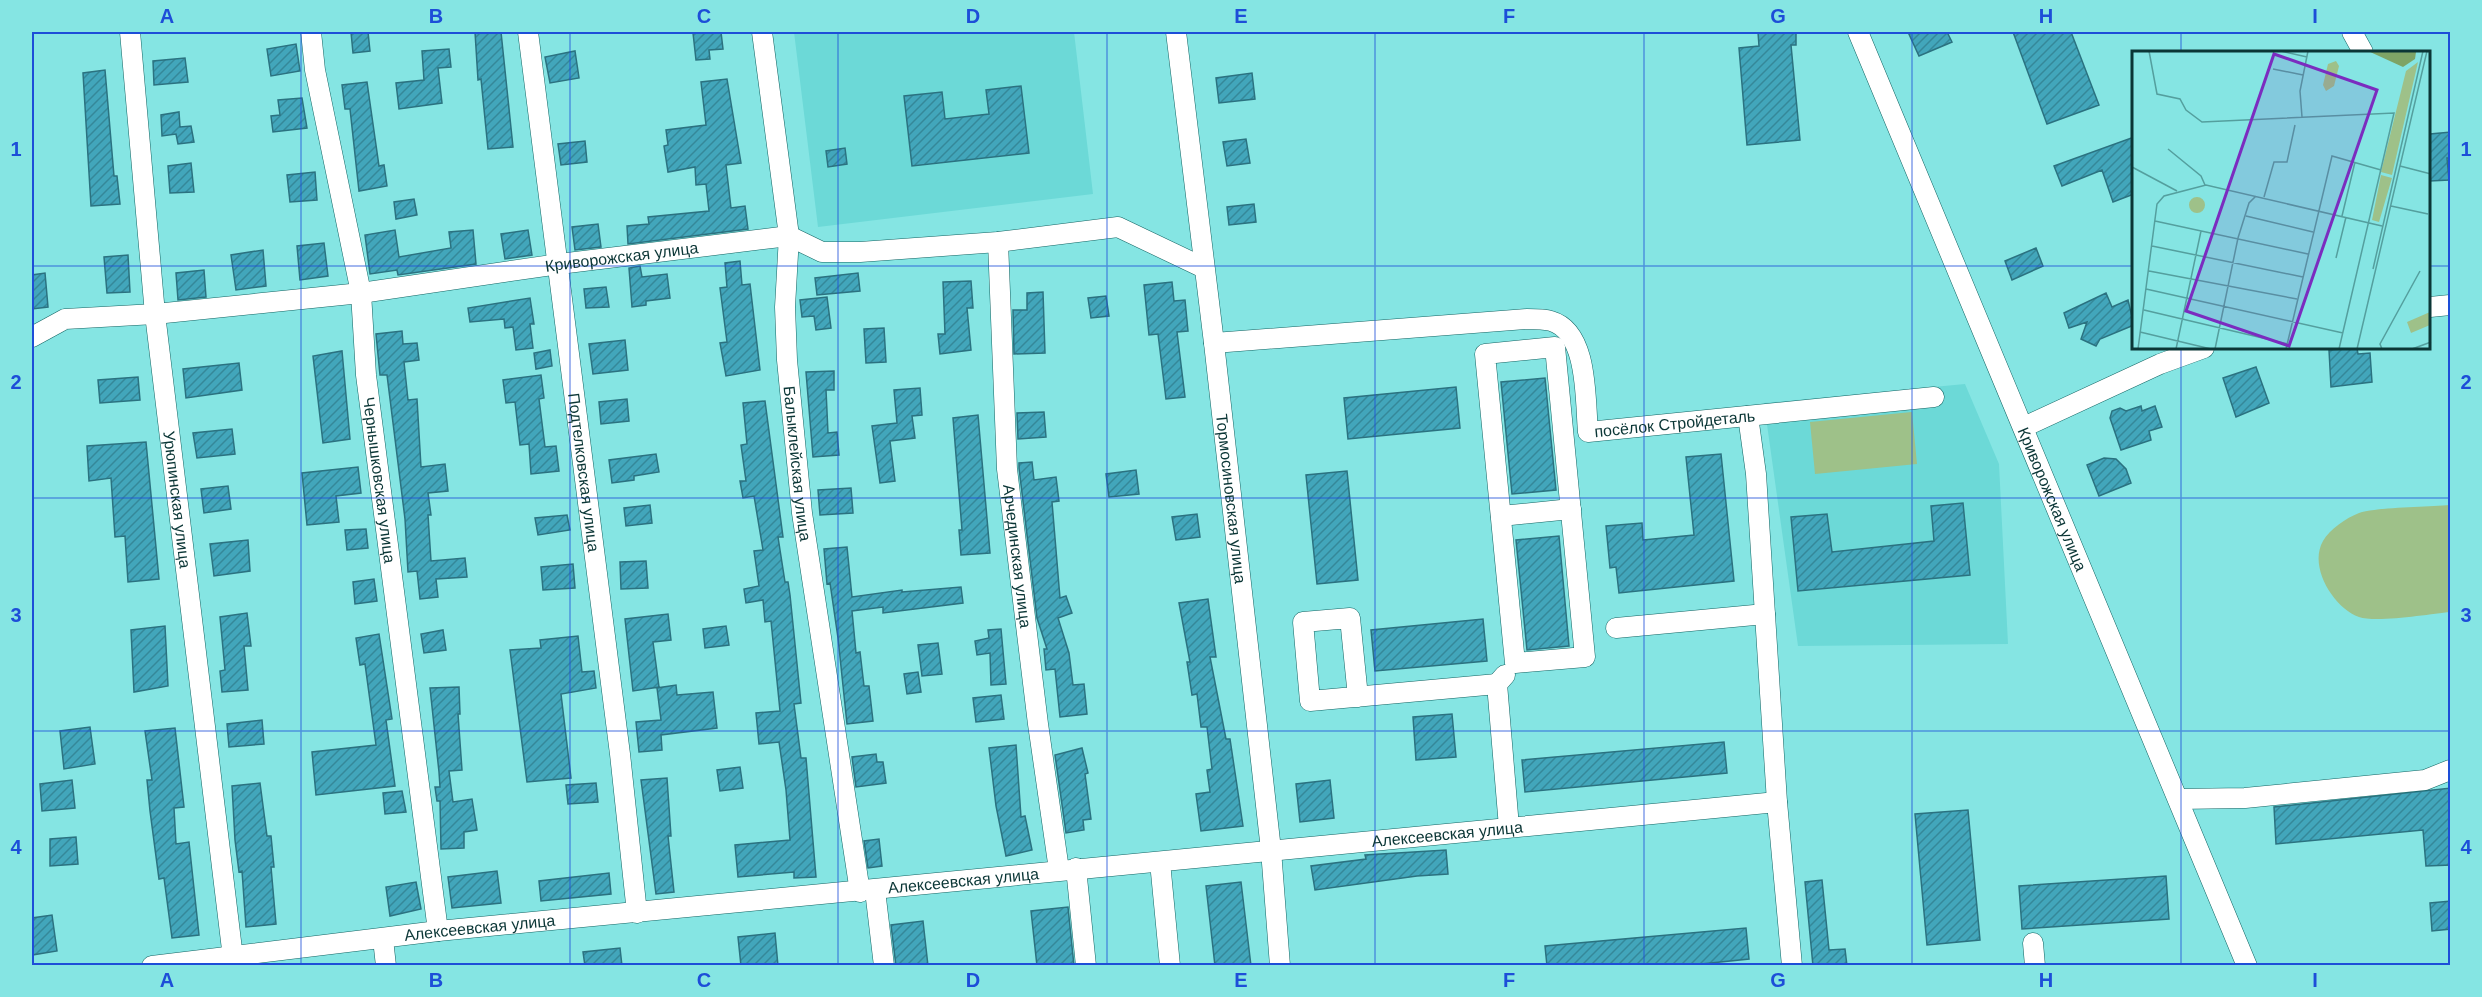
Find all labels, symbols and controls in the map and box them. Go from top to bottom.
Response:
text: A [160,5,174,27]
text: B [429,5,443,27]
text: C [697,5,711,27]
text: D [966,5,980,27]
text: E [1234,5,1248,27]
text: F [1503,5,1515,27]
text: G [1770,5,1786,27]
text: H [2039,5,2053,27]
text: I [2312,5,2318,27]
inset map [2132,51,2431,350]
text: 1 [10,138,22,160]
text: 1 [2460,138,2472,160]
street label: Криворожская улица [544,239,699,275]
text: 2 [10,371,22,393]
text: 2 [2460,371,2472,393]
street label: Балыклейская улица [781,385,814,542]
street label: Подтелковская улица [565,392,602,553]
street label: Чернышковская улица [360,396,398,564]
street label: посёлок Стройдеталь [1594,407,1756,440]
street label: Тормосиновская улица [1213,413,1249,585]
street label: Криворожская улица [2015,425,2090,574]
street label: Урюпинская улица [160,430,194,569]
street label: Арчединская улица [1000,483,1034,629]
text: 3 [10,604,22,626]
text: 3 [2460,604,2472,626]
street label: Алексеевская улица [1371,819,1524,850]
text: 4 [10,836,22,858]
text: 4 [2460,836,2472,858]
street label: Алексеевская улица [887,865,1040,897]
street label: Алексеевская улица [403,912,556,944]
text: A [160,969,174,991]
text: B [429,969,443,991]
text: C [697,969,711,991]
text: D [966,969,980,991]
text: E [1234,969,1248,991]
text: F [1503,969,1515,991]
text: G [1770,969,1786,991]
text: H [2039,969,2053,991]
text: I [2312,969,2318,991]

